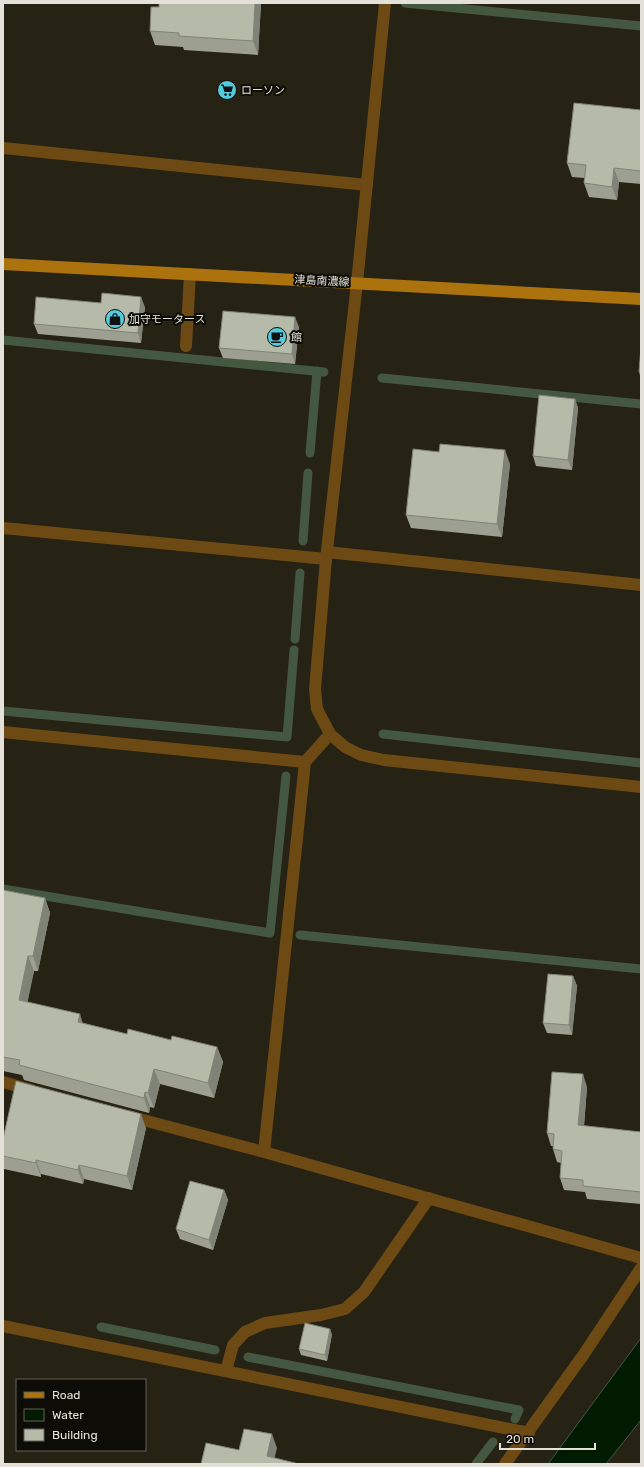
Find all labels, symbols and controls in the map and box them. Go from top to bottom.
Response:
supermarket icon: ローソン [216,79,238,101]
place label: ローソン [241,84,285,97]
street label: 津島南濃線 [294,273,350,289]
shop icon: 加守モータース [104,308,126,330]
place label: 加守モータース [129,313,205,326]
cafe icon: 館 [266,326,288,348]
place label: 館 [291,331,302,344]
legend [16,1379,146,1451]
text: Road [52,1388,80,1402]
text: Water [52,1408,84,1422]
scale bar [500,1425,595,1451]
text: Building [52,1428,98,1442]
text: 20 m [506,1432,534,1446]

